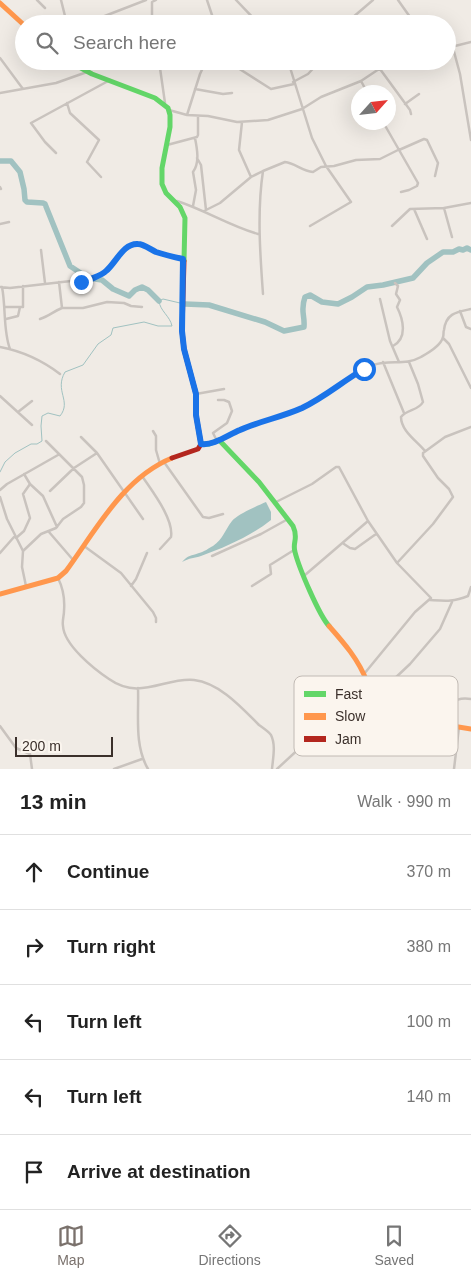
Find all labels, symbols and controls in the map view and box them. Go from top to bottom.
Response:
search box [15,15,456,70]
icon: search [33,29,61,57]
text: Search here [73,32,177,53]
north arrow [351,85,396,130]
route end [70,271,93,294]
route start [353,358,376,381]
legend [294,676,458,756]
text: Fast [335,686,362,702]
text: Slow [335,708,366,724]
text: Jam [335,731,361,747]
scale bar [15,734,112,757]
text: 200 m [22,738,61,754]
text: 13 min [20,790,87,813]
text: Walk · 990 m [357,793,451,810]
icon: ahead [20,858,48,886]
text: Continue [67,861,149,882]
text: 370 m [407,863,451,880]
icon: right [20,933,48,961]
text: Turn right [67,936,155,957]
text: 380 m [407,938,451,955]
icon: left [20,1008,48,1036]
text: Turn left [67,1011,142,1032]
text: 100 m [407,1013,451,1030]
icon: left [20,1083,48,1111]
text: Turn left [67,1086,142,1107]
text: 140 m [407,1088,451,1105]
icon: arrive [20,1158,48,1186]
text: Arrive at destination [67,1161,251,1182]
tab: Map [57,1222,85,1268]
tab: Directions [199,1222,261,1268]
tab: Saved [374,1222,414,1268]

